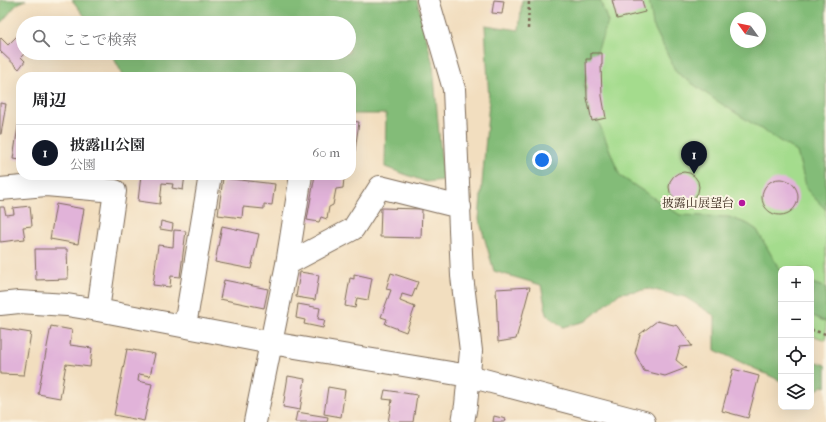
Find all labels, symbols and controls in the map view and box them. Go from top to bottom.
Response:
north arrow [730,12,766,48]
search box [16,16,356,60]
icon: search [30,27,52,49]
text: ここで検索 [62,31,137,49]
text: 周辺 [32,90,66,110]
text: 披露山公園 [70,136,145,154]
pin: 1 [681,141,707,174]
text: 1 [43,145,47,160]
text: 60 m [312,145,340,160]
your location [532,150,552,170]
text: 公園 [70,157,96,172]
place label: 披露山展望台 [662,196,734,210]
marker: 披露山展望台 [737,198,747,208]
map controls [778,266,814,410]
button: + [778,266,814,302]
button: − [778,302,814,338]
button: locate [778,338,814,374]
button: layers [778,374,814,410]

